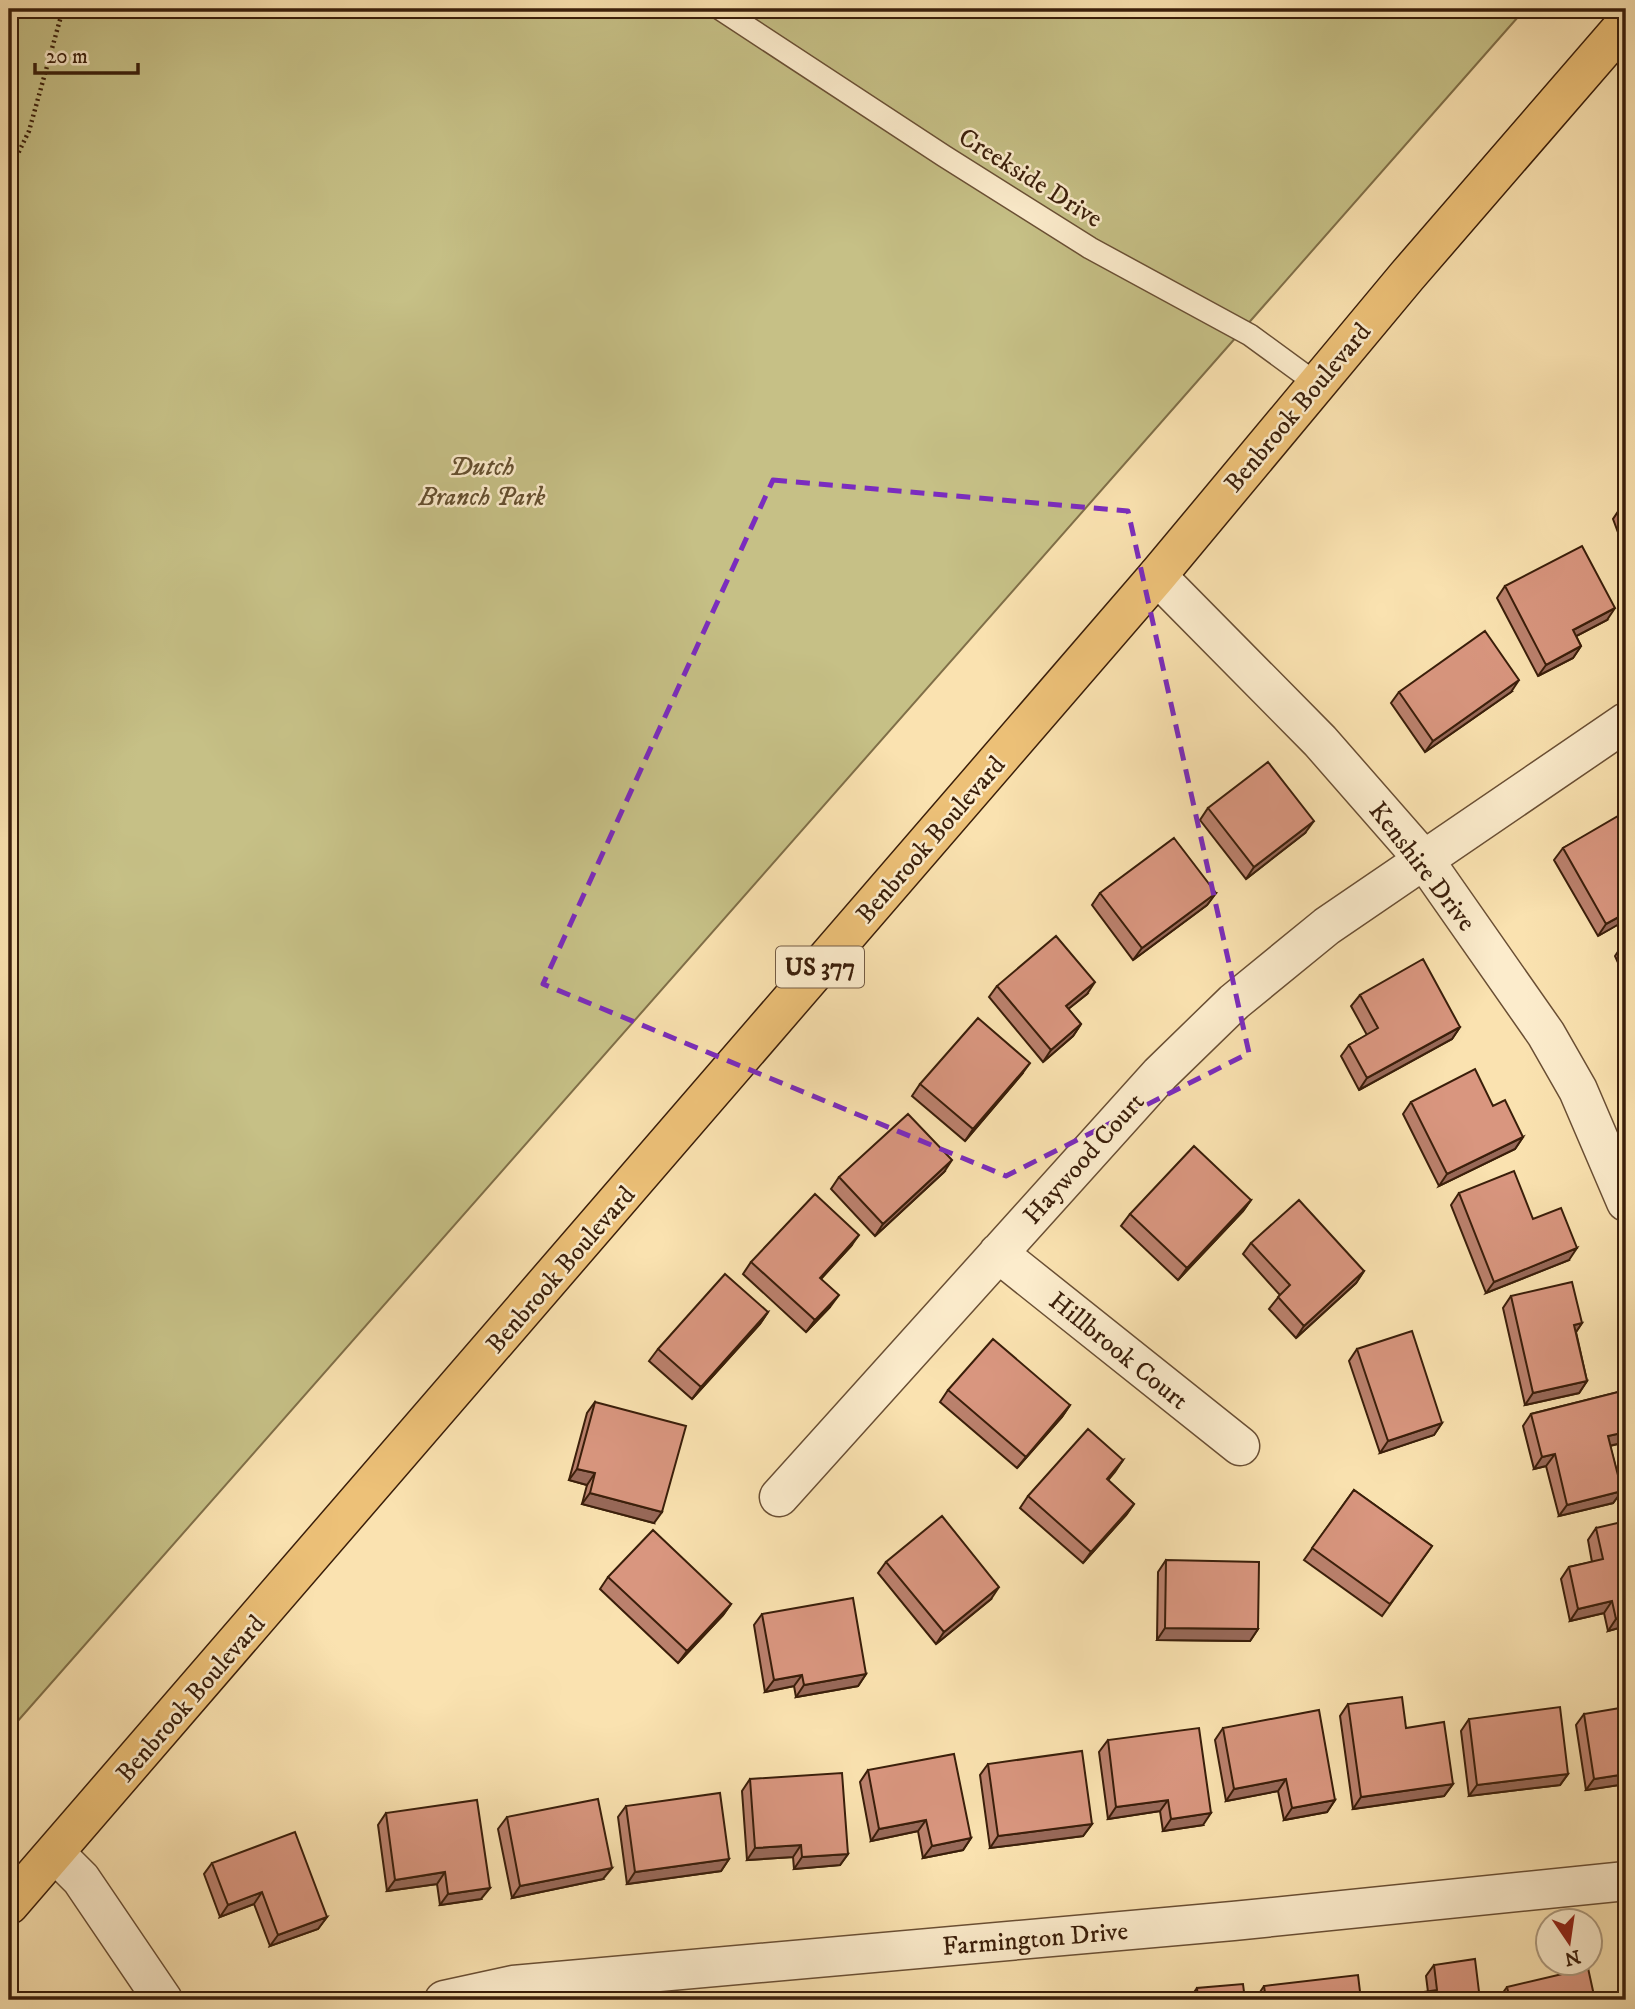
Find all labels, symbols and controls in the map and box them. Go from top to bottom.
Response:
scale bar [35,32,138,76]
text: 20 m [46,44,88,70]
street label: Creekside Drive [952,121,1108,236]
street label: Benbrook Boulevard [1218,316,1379,500]
park label: Dutch Branch Park [418,451,545,514]
street label: Benbrook Boulevard [849,749,1013,931]
street label: Kenshire Drive [1361,796,1483,938]
road number: US 377 [776,946,864,987]
street label: Haywood Court [1016,1086,1152,1232]
street label: Benbrook Boulevard [479,1179,643,1361]
street label: Hillbrook Court [1042,1285,1195,1418]
street label: Benbrook Boulevard [109,1608,273,1790]
north arrow [1534,1908,1604,1978]
street label: Farmington Drive [941,1915,1129,1964]
text: N [1562,1944,1583,1970]

